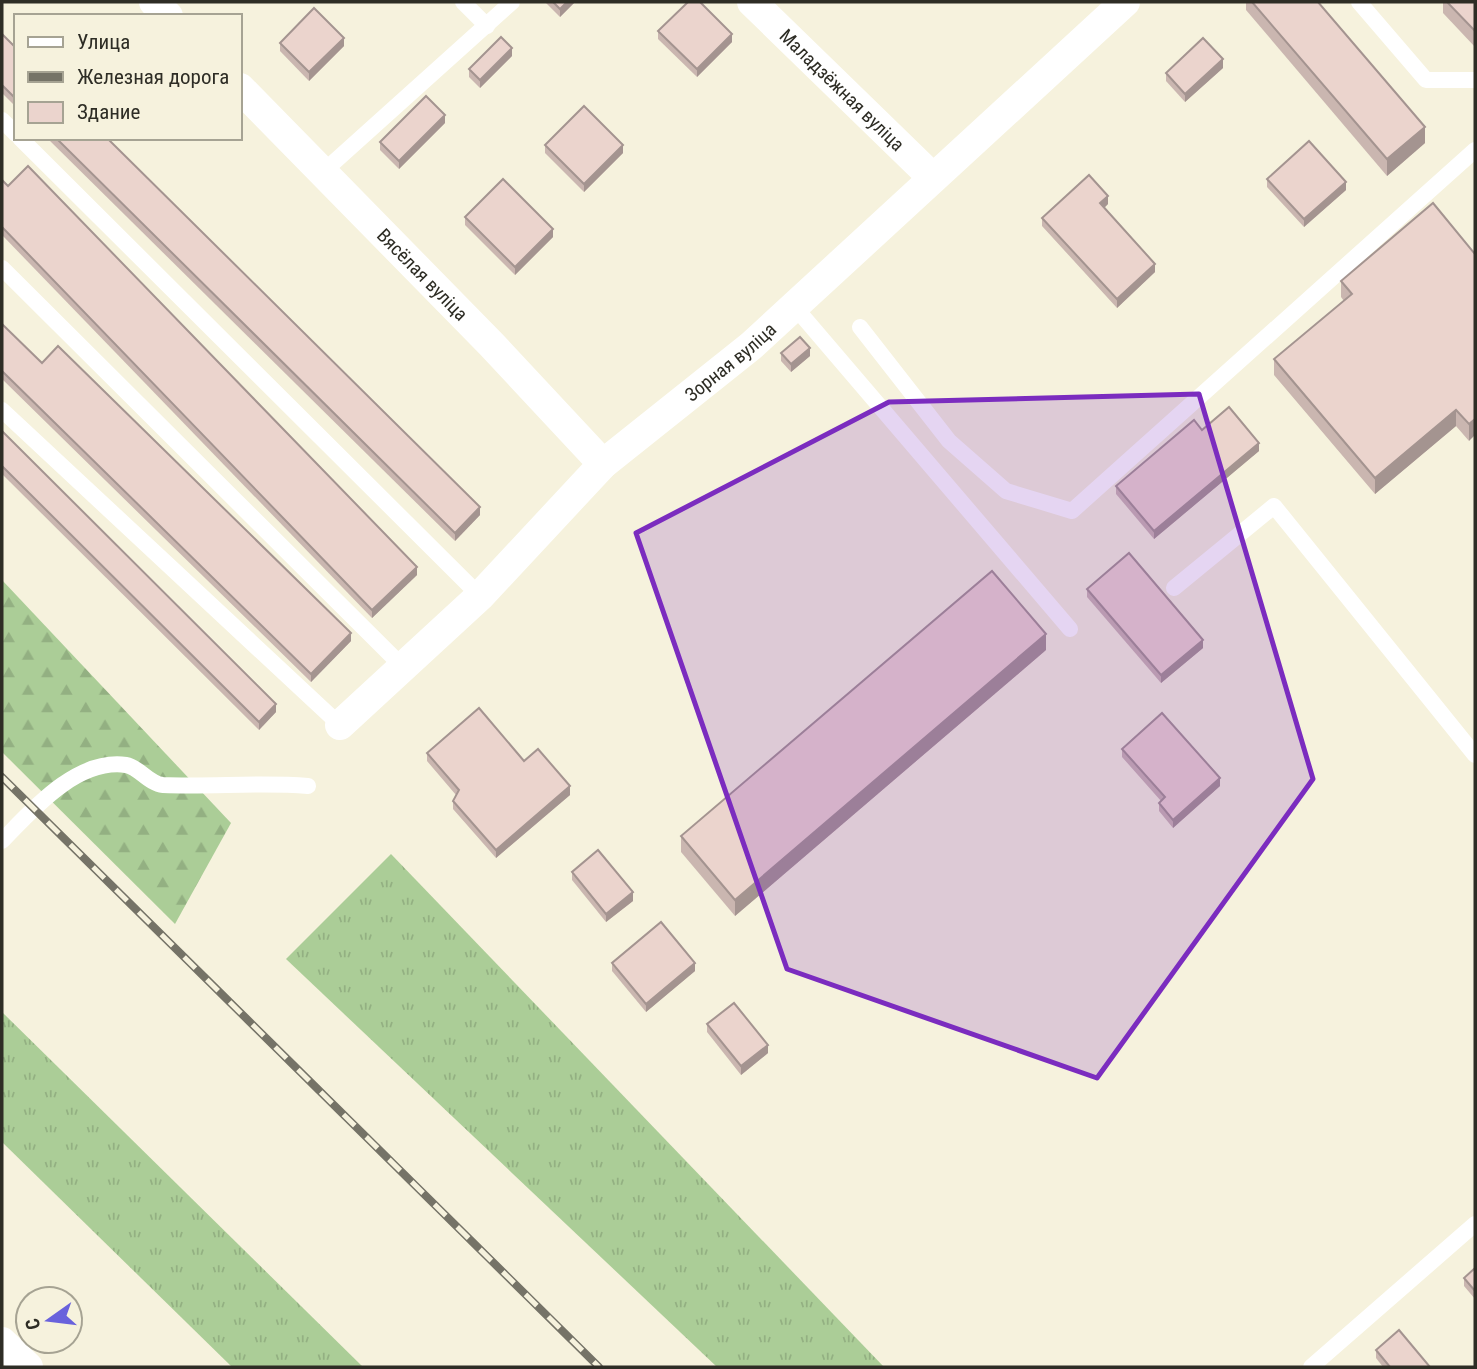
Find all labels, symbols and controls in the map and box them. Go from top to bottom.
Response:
legend [14,14,242,140]
street label: Маладзёжная вуліца [775,24,909,156]
text: Улица [77,30,130,54]
text: Железная дорога [77,65,229,89]
text: Здание [77,100,141,124]
street label: Вясёлая вуліца [373,224,473,325]
street label: Зорная вуліца [680,318,781,406]
north arrow [14,1285,84,1355]
text: С [20,1316,45,1332]

